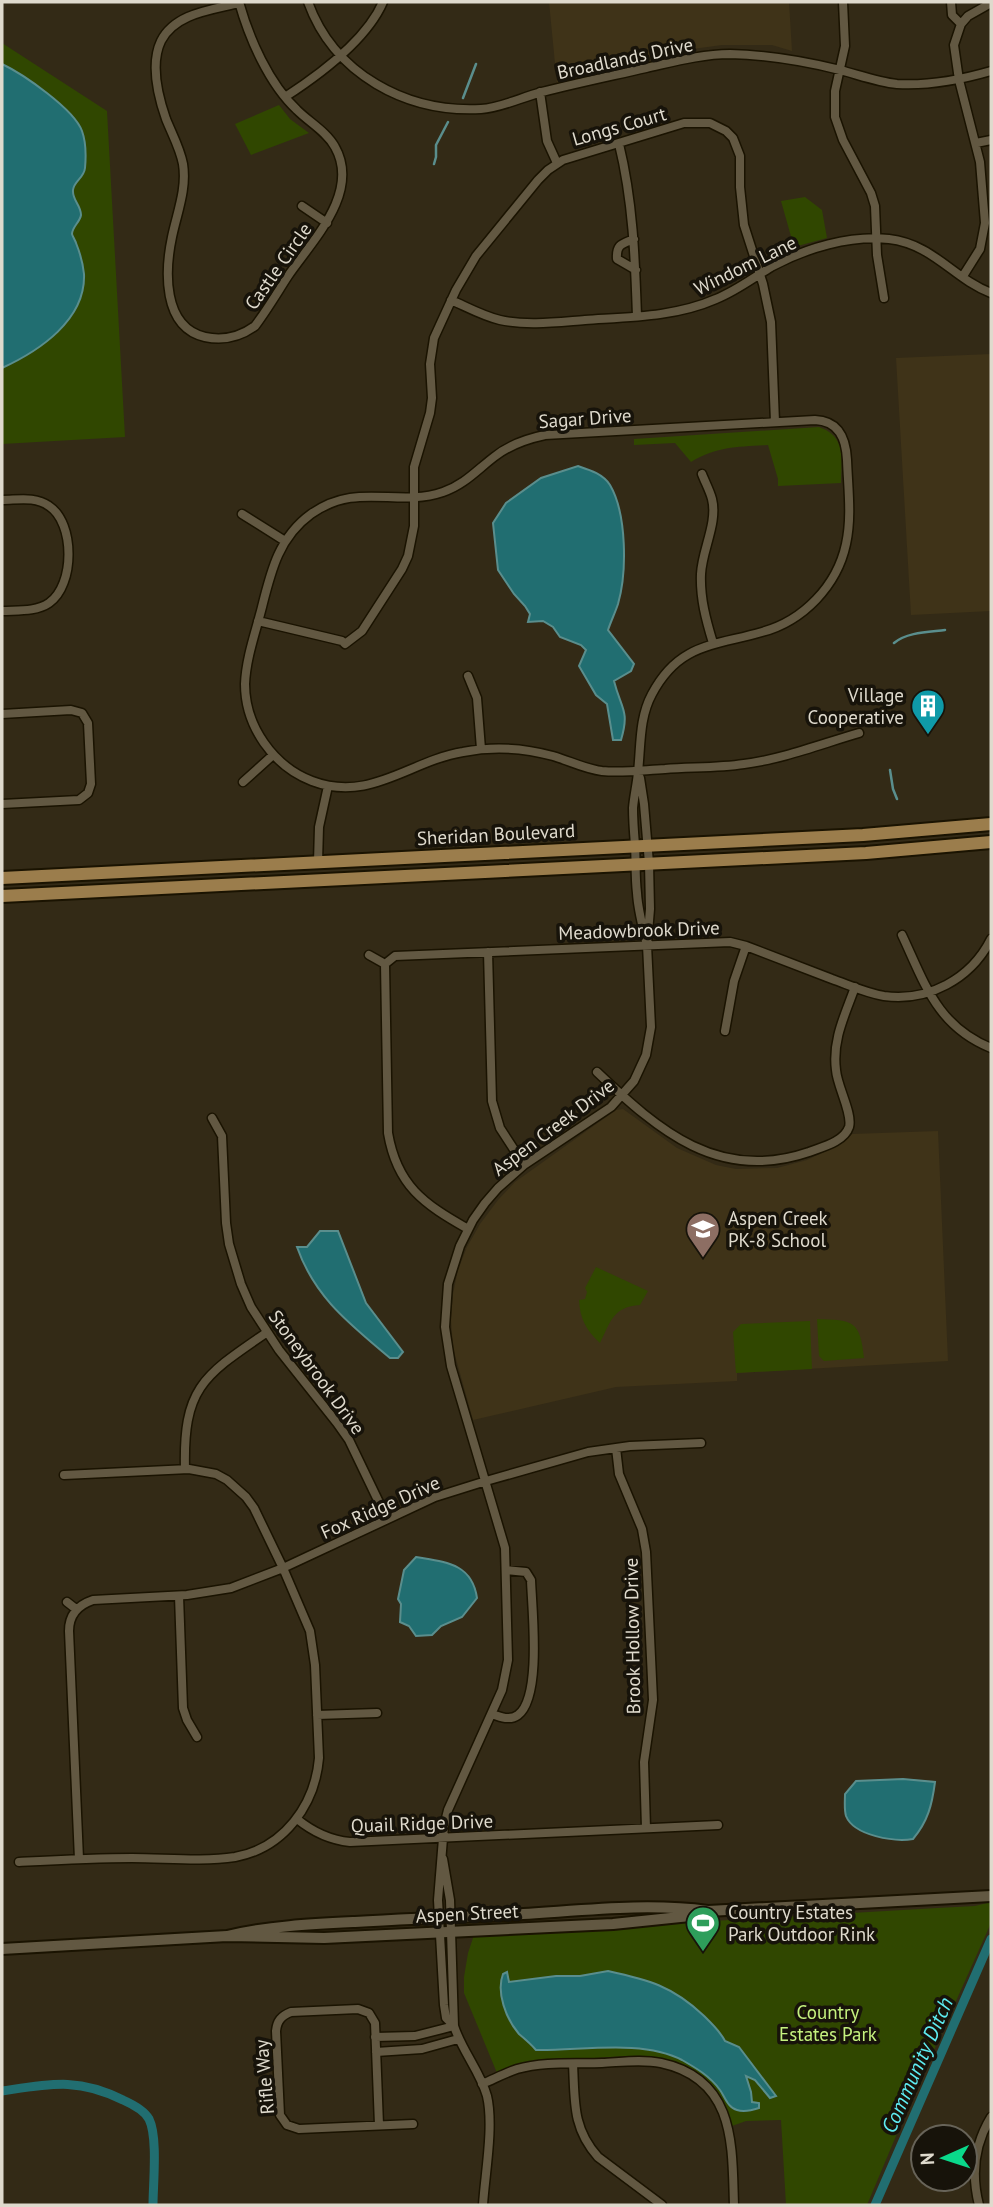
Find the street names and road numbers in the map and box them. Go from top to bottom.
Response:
street label: Broadlands Drive [555,32,695,84]
street label: Longs Court [569,101,669,151]
street label: Castle Circle [239,218,317,314]
street label: Windom Lane [690,230,800,300]
street label: Sagar Drive [538,403,632,433]
street label: Sheridan Boulevard [416,818,576,850]
street label: Meadowbrook Drive [558,915,720,945]
street label: Aspen Creek Drive [487,1073,619,1181]
street label: Stoneybrook Drive [264,1305,370,1439]
street label: Fox Ridge Drive [317,1470,443,1544]
street label: Brook Hollow Drive [619,1557,645,1715]
street label: Quail Ridge Drive [350,1809,494,1837]
street label: Aspen Street [415,1898,520,1928]
street label: Rifle Way [249,2038,279,2115]

